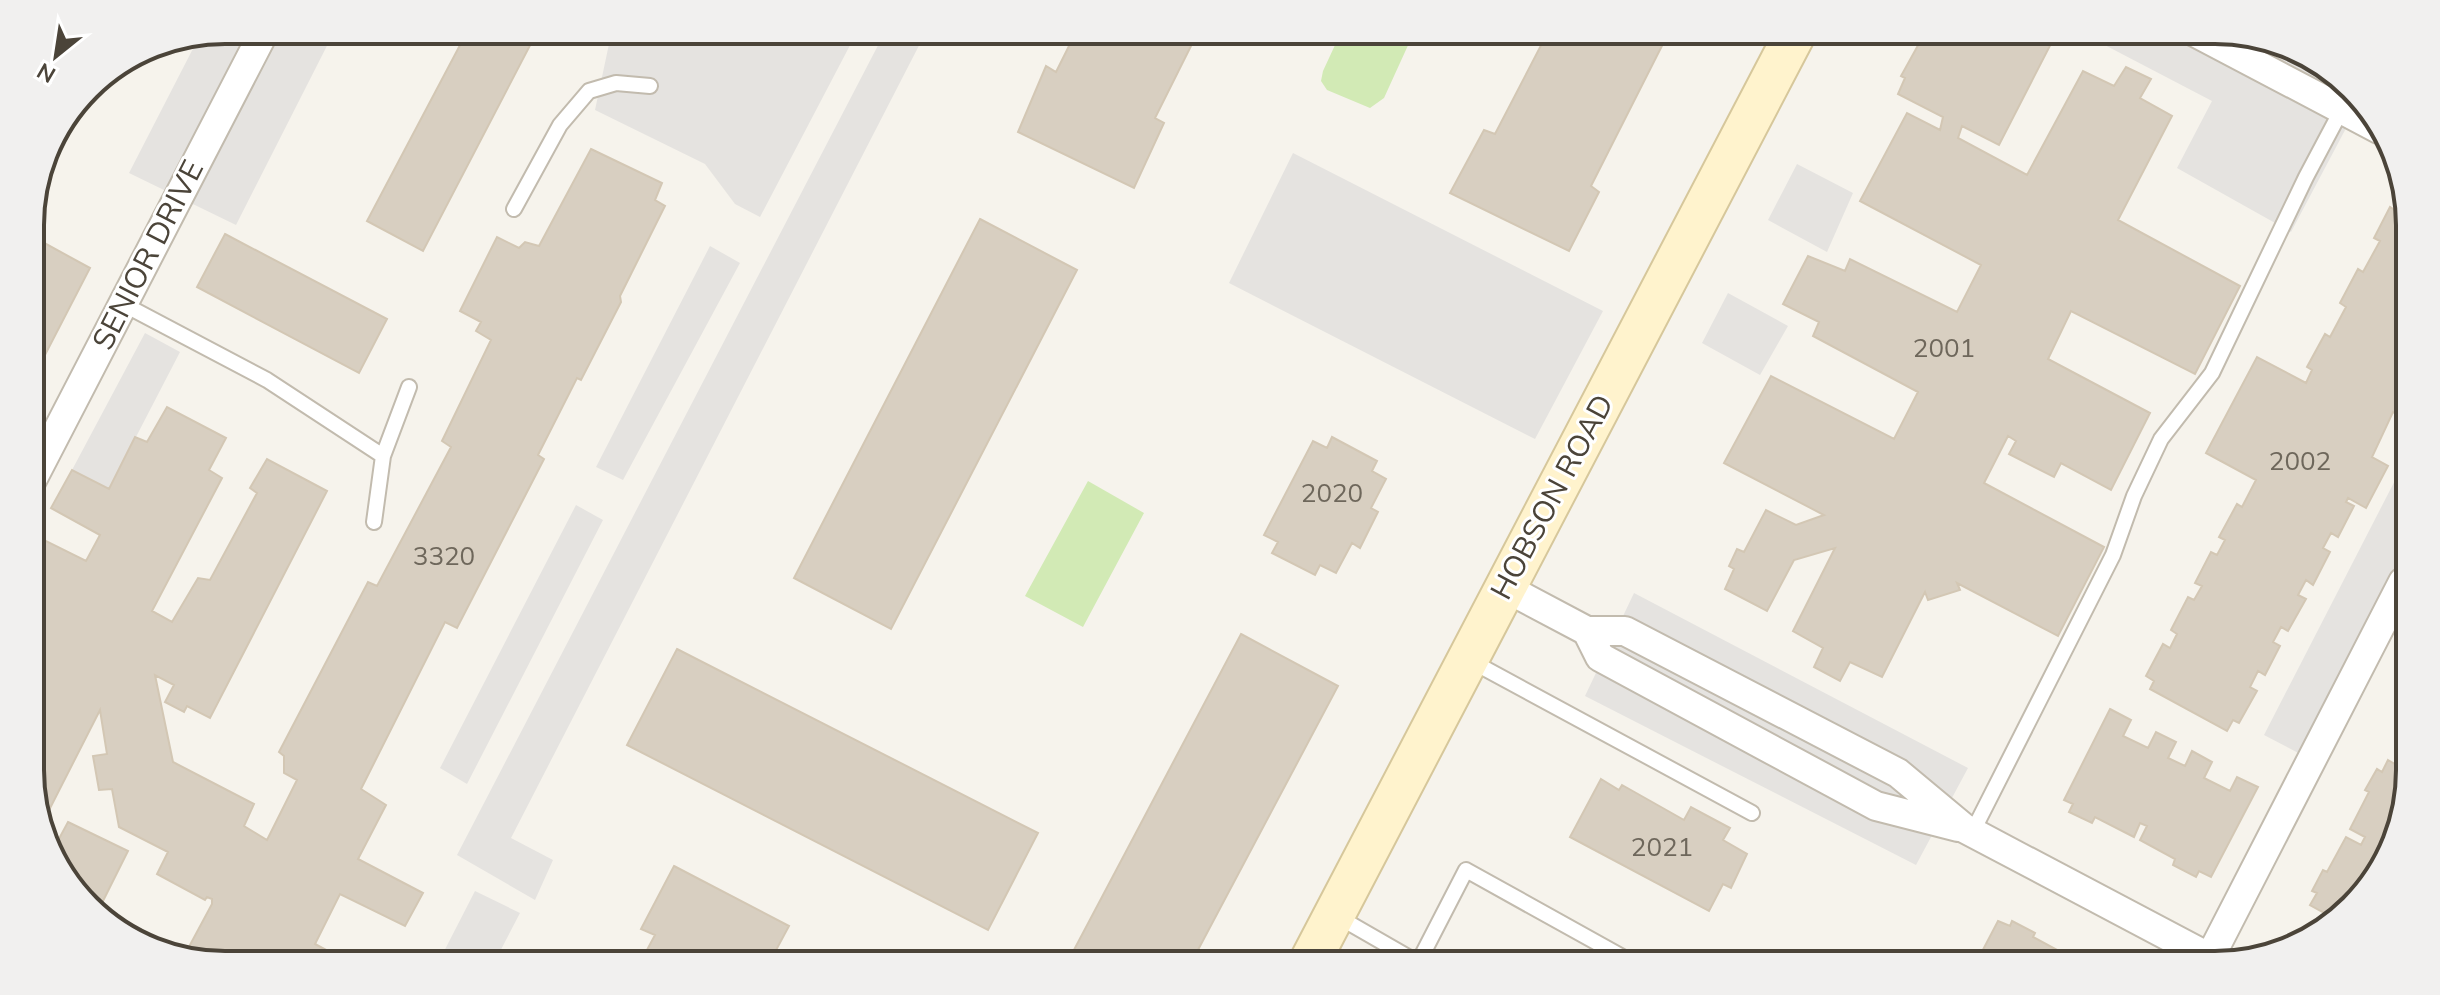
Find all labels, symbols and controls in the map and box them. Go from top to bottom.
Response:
north arrow [16,16,96,96]
text: N [32,57,60,90]
street label: SENIOR DRIVE [83,153,211,356]
house number: 2001 [1913,331,1975,364]
street label: HOBSON ROAD [1481,388,1621,605]
house number: 2002 [2269,444,2331,477]
house number: 2020 [1301,476,1363,509]
house number: 3320 [413,539,475,572]
house number: 2021 [1631,830,1693,863]

